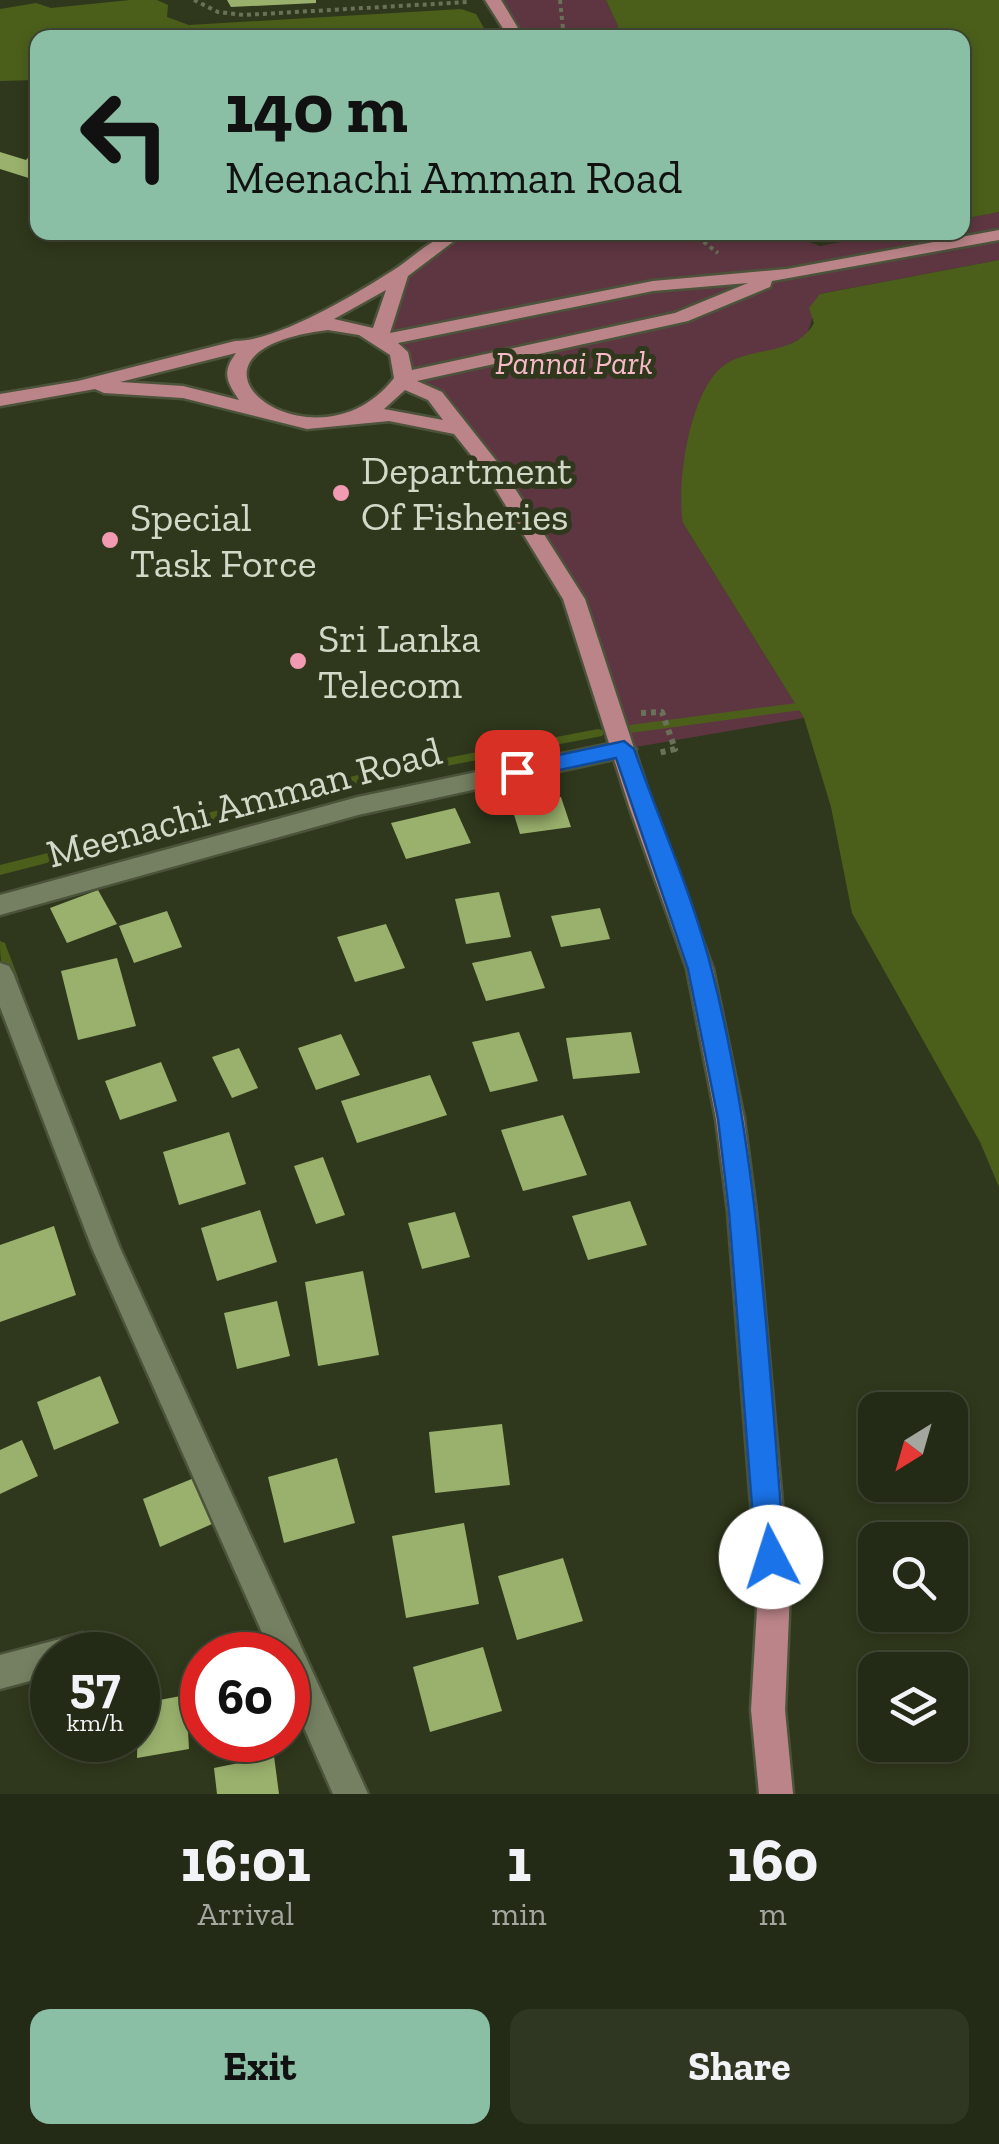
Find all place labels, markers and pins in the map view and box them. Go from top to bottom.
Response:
place label: Department Of Fisheries [361,446,572,540]
marker: Department Of Fisheries [330,482,352,504]
place label: Special Task Force [130,493,316,587]
marker: Special Task Force [99,529,121,551]
place label: Sri Lanka Telecom [318,614,481,708]
marker: Sri Lanka Telecom [287,650,309,672]
pin [475,730,560,815]

